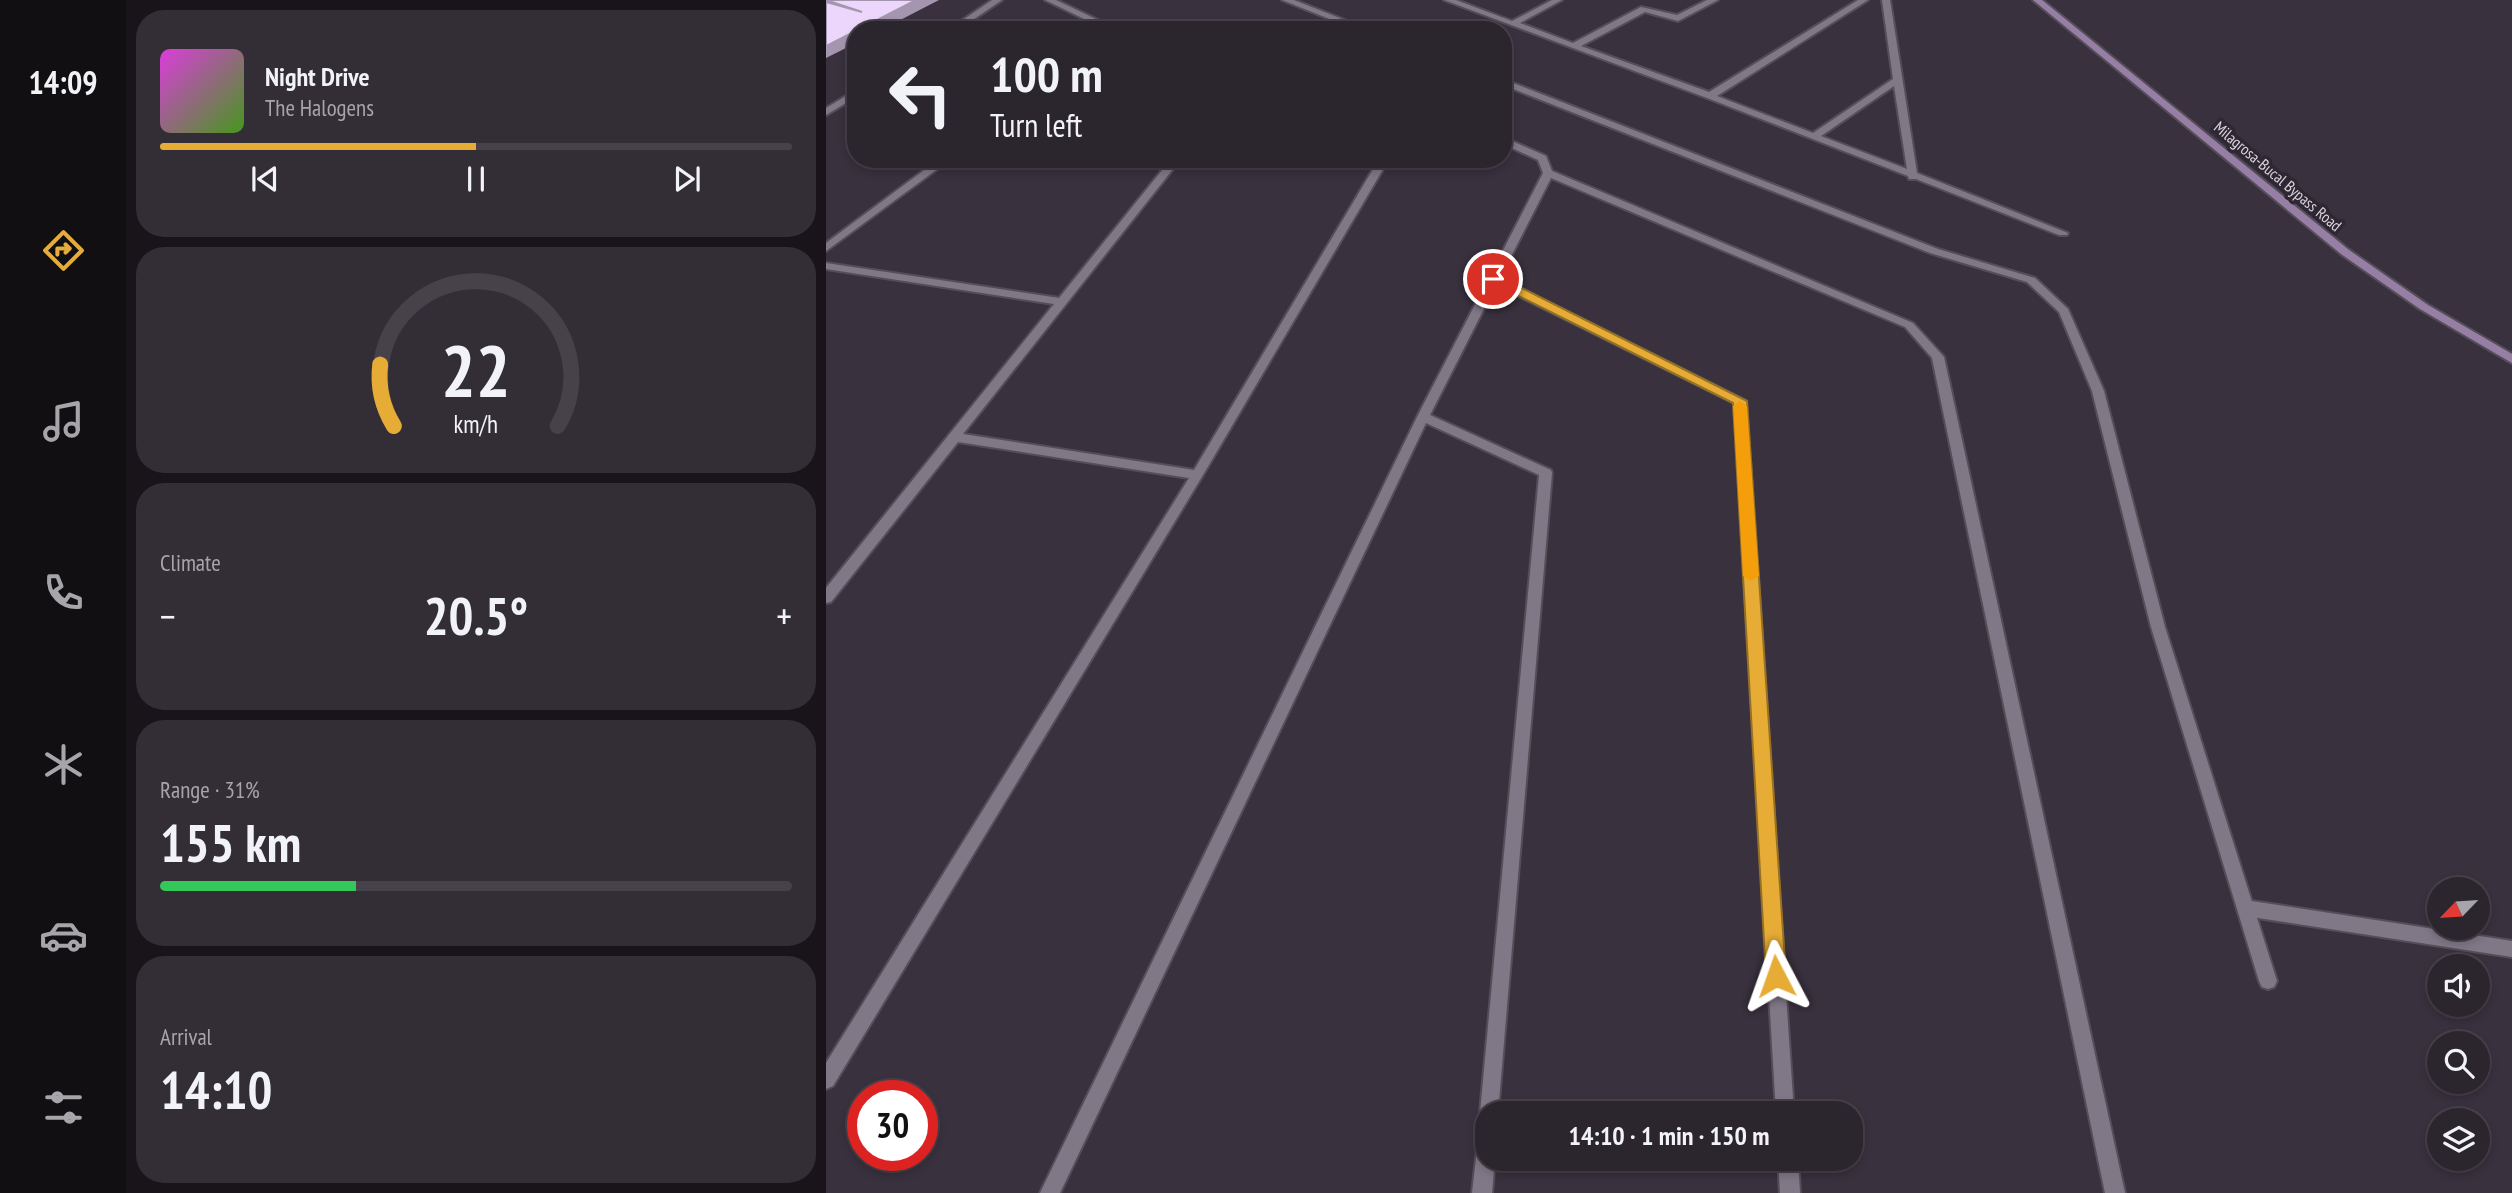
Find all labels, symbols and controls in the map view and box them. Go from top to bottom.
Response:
text: 100 m [990,42,1103,106]
icon: left [875,49,966,140]
text: Night Drive [265,60,370,93]
text: 14:09 [28,61,98,103]
text: The Halogens [265,93,374,122]
text: Turn left [990,104,1082,146]
street label: Milagrosa-Bucal Bypass Road [2210,117,2346,235]
icon: previous [246,160,284,198]
icon: pause [457,160,495,198]
icon: next [668,160,706,198]
icon: directions [39,226,88,275]
pin [1463,249,1523,309]
icon: arrive [1474,260,1512,298]
text: 22 [441,322,511,416]
icon: music [39,397,88,446]
text: km/h [454,408,498,440]
text: Climate [160,548,221,577]
icon: phone [39,568,88,617]
text: 20.5° [424,582,528,649]
text: − [160,591,176,640]
text: + [776,591,792,640]
icon: climate [39,740,88,789]
text: Range · 31% [160,775,260,804]
text: 155 km [160,809,301,876]
north arrow [2427,877,2490,940]
map controls [2427,877,2490,1171]
icon: car [39,911,88,960]
position arrow [1739,939,1813,1013]
button: sound [2427,954,2490,1017]
text: Arrival [160,1022,212,1051]
button: search [2427,1031,2490,1094]
text: 14:10 [160,1056,272,1123]
speed limit sign: 30 [847,1080,938,1171]
icon: filters [39,1083,88,1132]
button: layers [2427,1108,2490,1171]
text: 14:10 · 1 min · 150 m [1569,1119,1769,1152]

